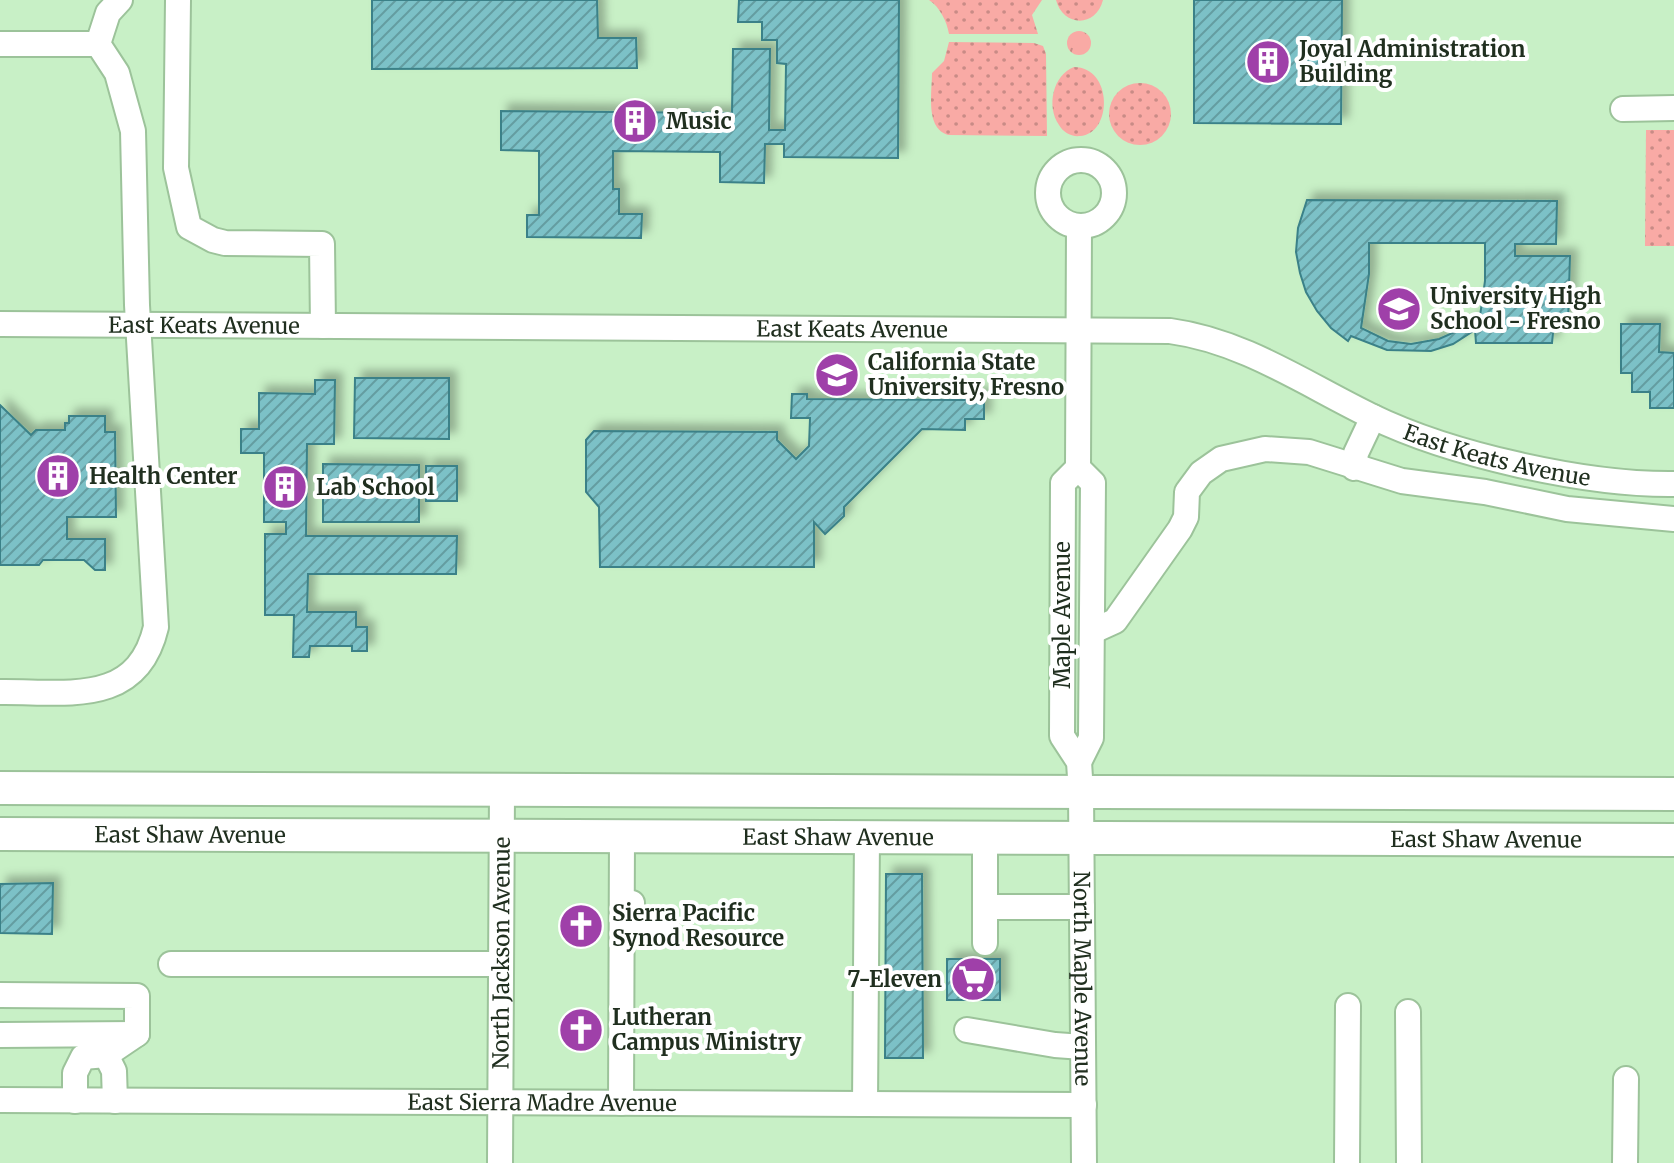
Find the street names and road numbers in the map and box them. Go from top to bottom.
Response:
street label: East Keats Avenue [108,311,300,340]
street label: East Keats Avenue [756,315,948,344]
street label: East Keats Avenue [1400,418,1592,492]
street label: Maple Avenue [1048,541,1076,689]
street label: East Shaw Avenue [94,820,286,849]
street label: East Shaw Avenue [742,823,934,851]
street label: East Shaw Avenue [1390,825,1582,854]
street label: North Jackson Avenue [487,837,516,1069]
street label: North Maple Avenue [1068,871,1097,1086]
street label: East Sierra Madre Avenue [407,1088,677,1117]

